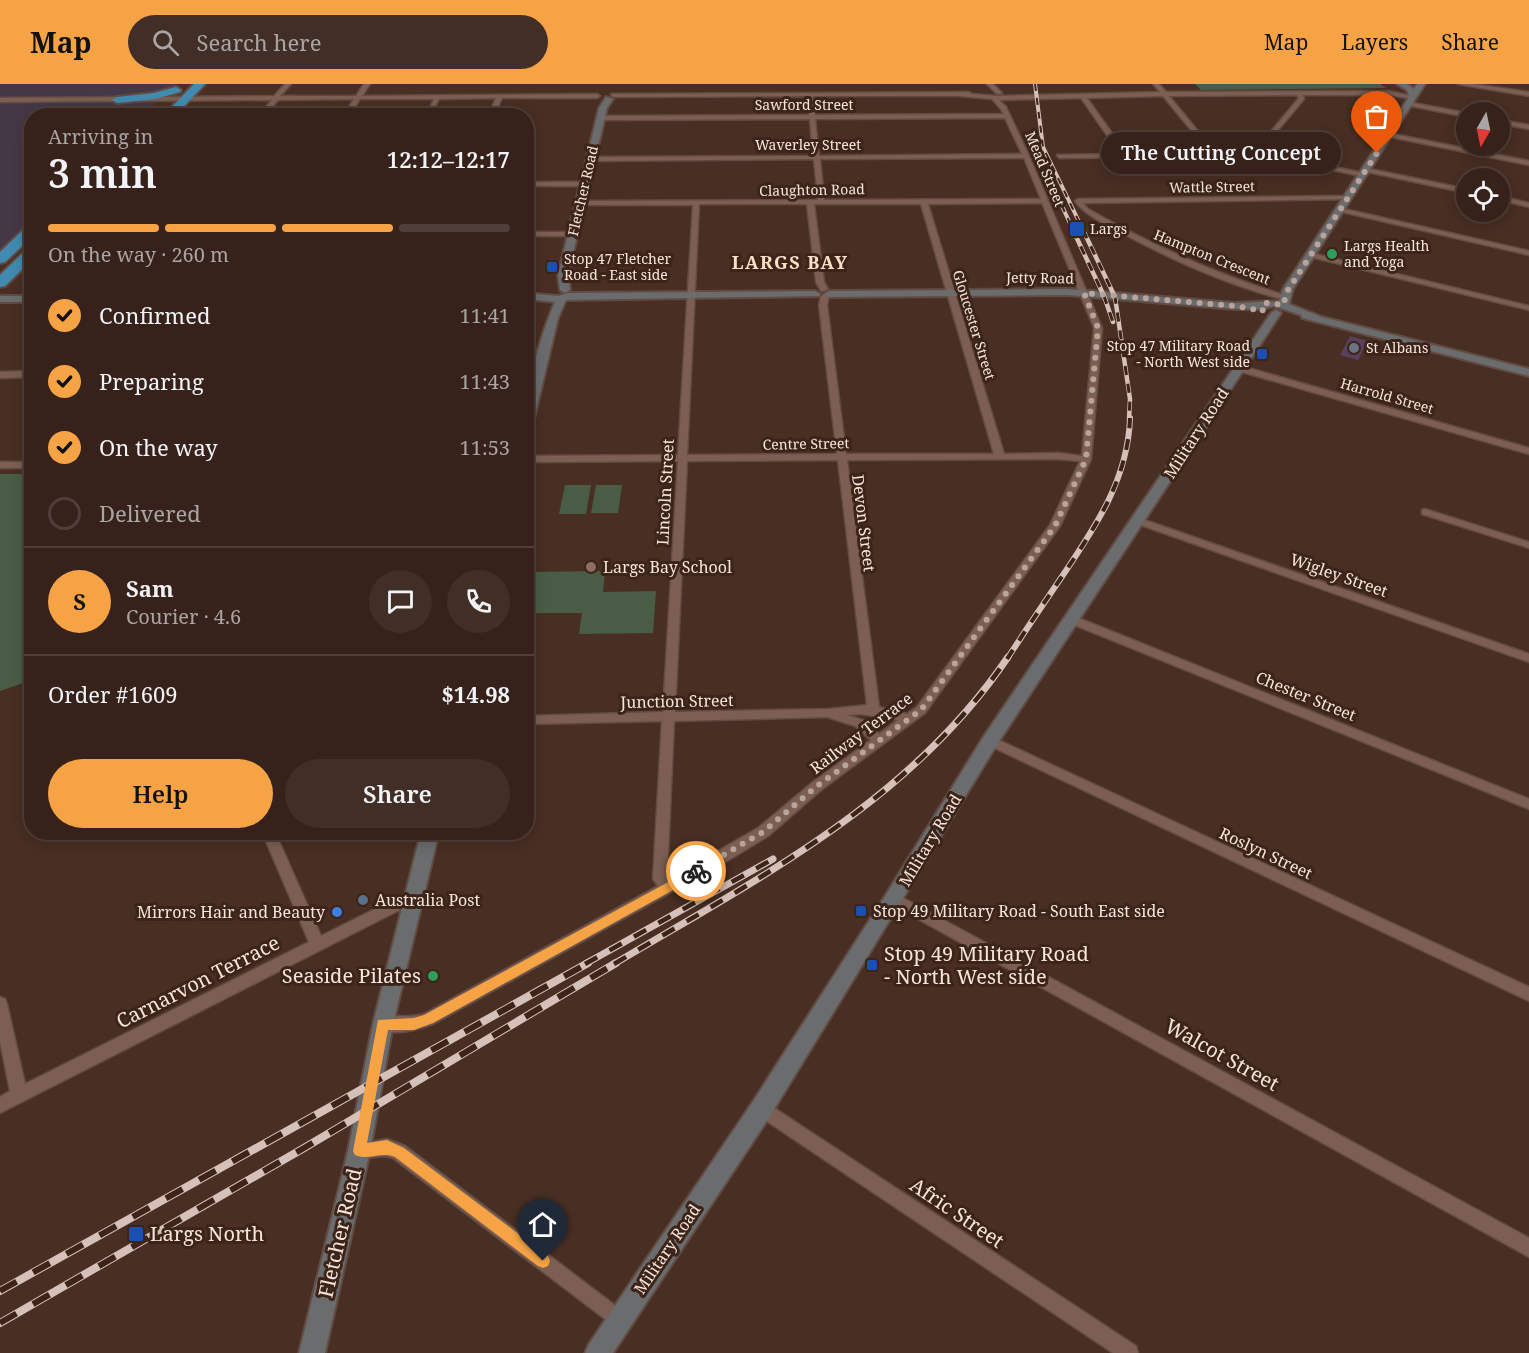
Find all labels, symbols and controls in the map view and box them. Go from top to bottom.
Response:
search box [128,15,548,69]
text: Map [30,23,92,61]
icon: search [149,26,182,59]
text: Search here [197,27,321,57]
text: Map [1264,28,1308,56]
text: Layers [1341,28,1408,56]
text: Share [1441,28,1499,56]
pin [1351,91,1402,153]
street label: Sawford Street [755,95,853,114]
icon: bag [1360,100,1393,133]
north arrow [1456,102,1510,156]
map controls [1456,102,1510,222]
text: Arriving in [48,123,153,150]
street label: Mead Street [1021,128,1070,209]
callout: The Cutting Concept [1101,132,1341,174]
street label: Waverley Street [755,135,861,154]
text: The Cutting Concept [1121,139,1321,166]
street label: Fletcher Road [563,143,602,238]
text: 12:12–12:17 [387,144,510,174]
text: 3 min [48,146,157,199]
button: locate [1456,168,1510,222]
street label: Wattle Street [1169,176,1255,197]
street label: Claughton Road [759,179,865,200]
place label: Largs [1090,219,1127,238]
marker: Largs [1068,220,1086,238]
street label: Hampton Crescent [1151,225,1273,289]
place label: Largs Health and Yoga [1344,236,1429,271]
text: On the way · 260 m [48,241,229,268]
marker: Largs Health and Yoga [1325,247,1339,261]
place label: Stop 47 Fletcher Road - East side [564,249,671,284]
district label: LARGS BAY [732,250,848,274]
marker: Stop 47 Fletcher Road - East side [545,260,559,274]
street label: Jetty Road [1005,267,1074,288]
street label: Gloucester Street [949,268,1000,382]
icon: check [48,299,81,332]
text: Confirmed [99,300,210,330]
text: 11:41 [460,302,510,329]
place label: Stop 47 Military Road - North West side [1107,336,1250,371]
place label: St Albans [1366,338,1428,357]
marker: St Albans [1347,341,1361,355]
marker: Stop 47 Military Road - North West side [1255,347,1269,361]
icon: check [48,365,81,398]
text: Preparing [99,366,204,396]
text: 11:43 [460,368,510,395]
street label: Harrold Street [1338,373,1436,418]
street label: Military Road [1158,383,1234,483]
icon: check [48,431,81,464]
text: On the way [99,432,218,462]
street label: Centre Street [762,433,850,454]
text: 11:53 [460,434,510,461]
street label: Lincoln Street [651,438,679,546]
street label: Devon Street [847,473,881,573]
text: Delivered [99,498,201,528]
street label: Wigley Street [1287,548,1391,602]
place label: Largs Bay School [603,556,732,578]
marker: Largs Bay School [584,560,598,574]
button: chat [369,570,432,633]
button: phone [447,570,510,633]
text: Sam [126,573,174,603]
text: S [73,586,86,616]
text: Courier · 4.6 [126,603,241,630]
street label: Chester Street [1253,666,1360,726]
text: Order #1609 [48,679,178,709]
text: $14.98 [441,679,510,709]
street label: Railway Terrace [805,687,917,779]
street label: Junction Street [619,689,734,713]
button: Help [48,759,273,828]
button: Share [285,759,510,828]
street label: Military Road [894,790,966,890]
street label: Roslyn Street [1216,822,1316,884]
courier [666,841,726,901]
icon: bike [680,855,713,888]
place label: Australia Post [375,889,481,911]
marker: Australia Post [356,893,370,907]
place label: Stop 49 Military Road - South East side [873,900,1165,922]
place label: Mirrors Hair and Beauty [137,901,326,923]
marker: Stop 49 Military Road - South East side [854,904,868,918]
marker: Mirrors Hair and Beauty [330,905,344,919]
street label: Carnarvon Terrace [111,929,284,1034]
place label: Stop 49 Military Road - North West side [884,940,1089,990]
marker: Stop 49 Military Road - North West side [865,958,879,972]
place label: Seaside Pilates [282,962,421,989]
marker: Seaside Pilates [426,969,440,983]
street label: Walcot Street [1160,1012,1284,1097]
street label: Fletcher Road [312,1166,367,1300]
street label: Afric Street [905,1171,1010,1254]
pin [517,1199,568,1261]
street label: Military Road [629,1200,705,1298]
icon: home [526,1208,559,1241]
place label: Largs North [150,1220,264,1247]
marker: Largs North [127,1225,145,1243]

